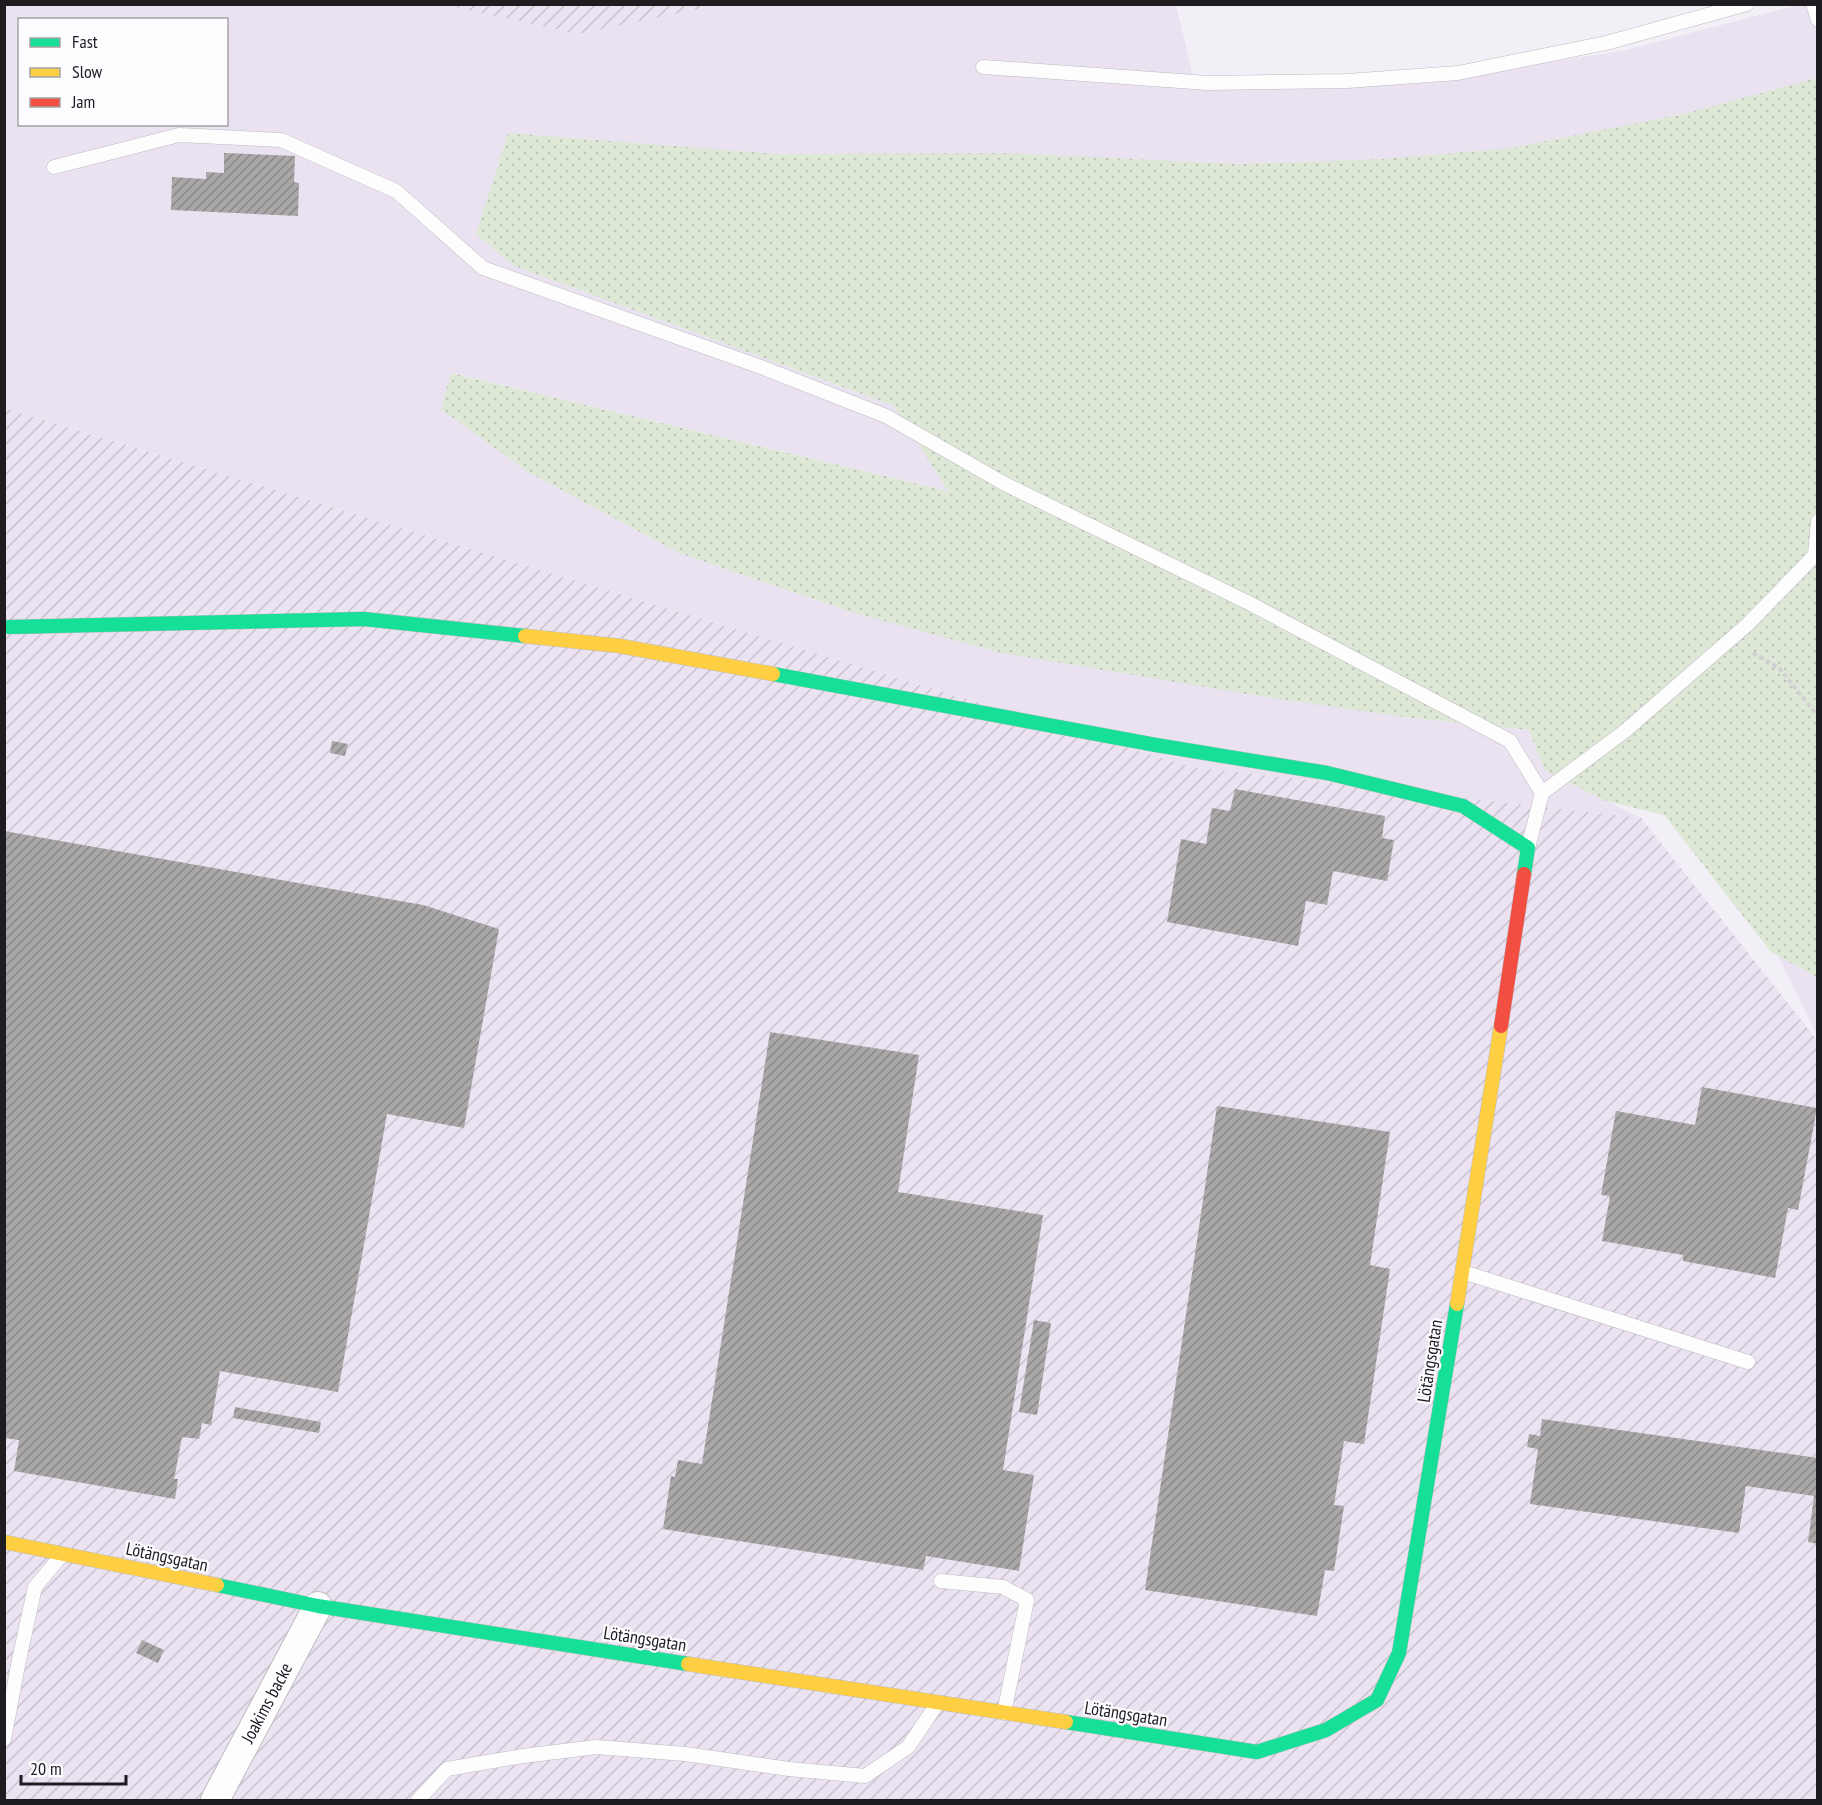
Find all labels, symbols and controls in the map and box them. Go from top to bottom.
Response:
legend [18,18,228,126]
text: Fast [72,30,98,53]
text: Slow [72,60,103,83]
text: Jam [71,90,95,113]
street label: Lötängsgatan [1412,1318,1447,1404]
street label: Lötängsgatan [124,1537,210,1576]
street label: Lötängsgatan [602,1621,688,1656]
street label: Joakims backe [235,1659,297,1748]
street label: Lötängsgatan [1083,1696,1169,1731]
scale bar [21,1748,126,1786]
text: 20 m [30,1757,62,1780]

